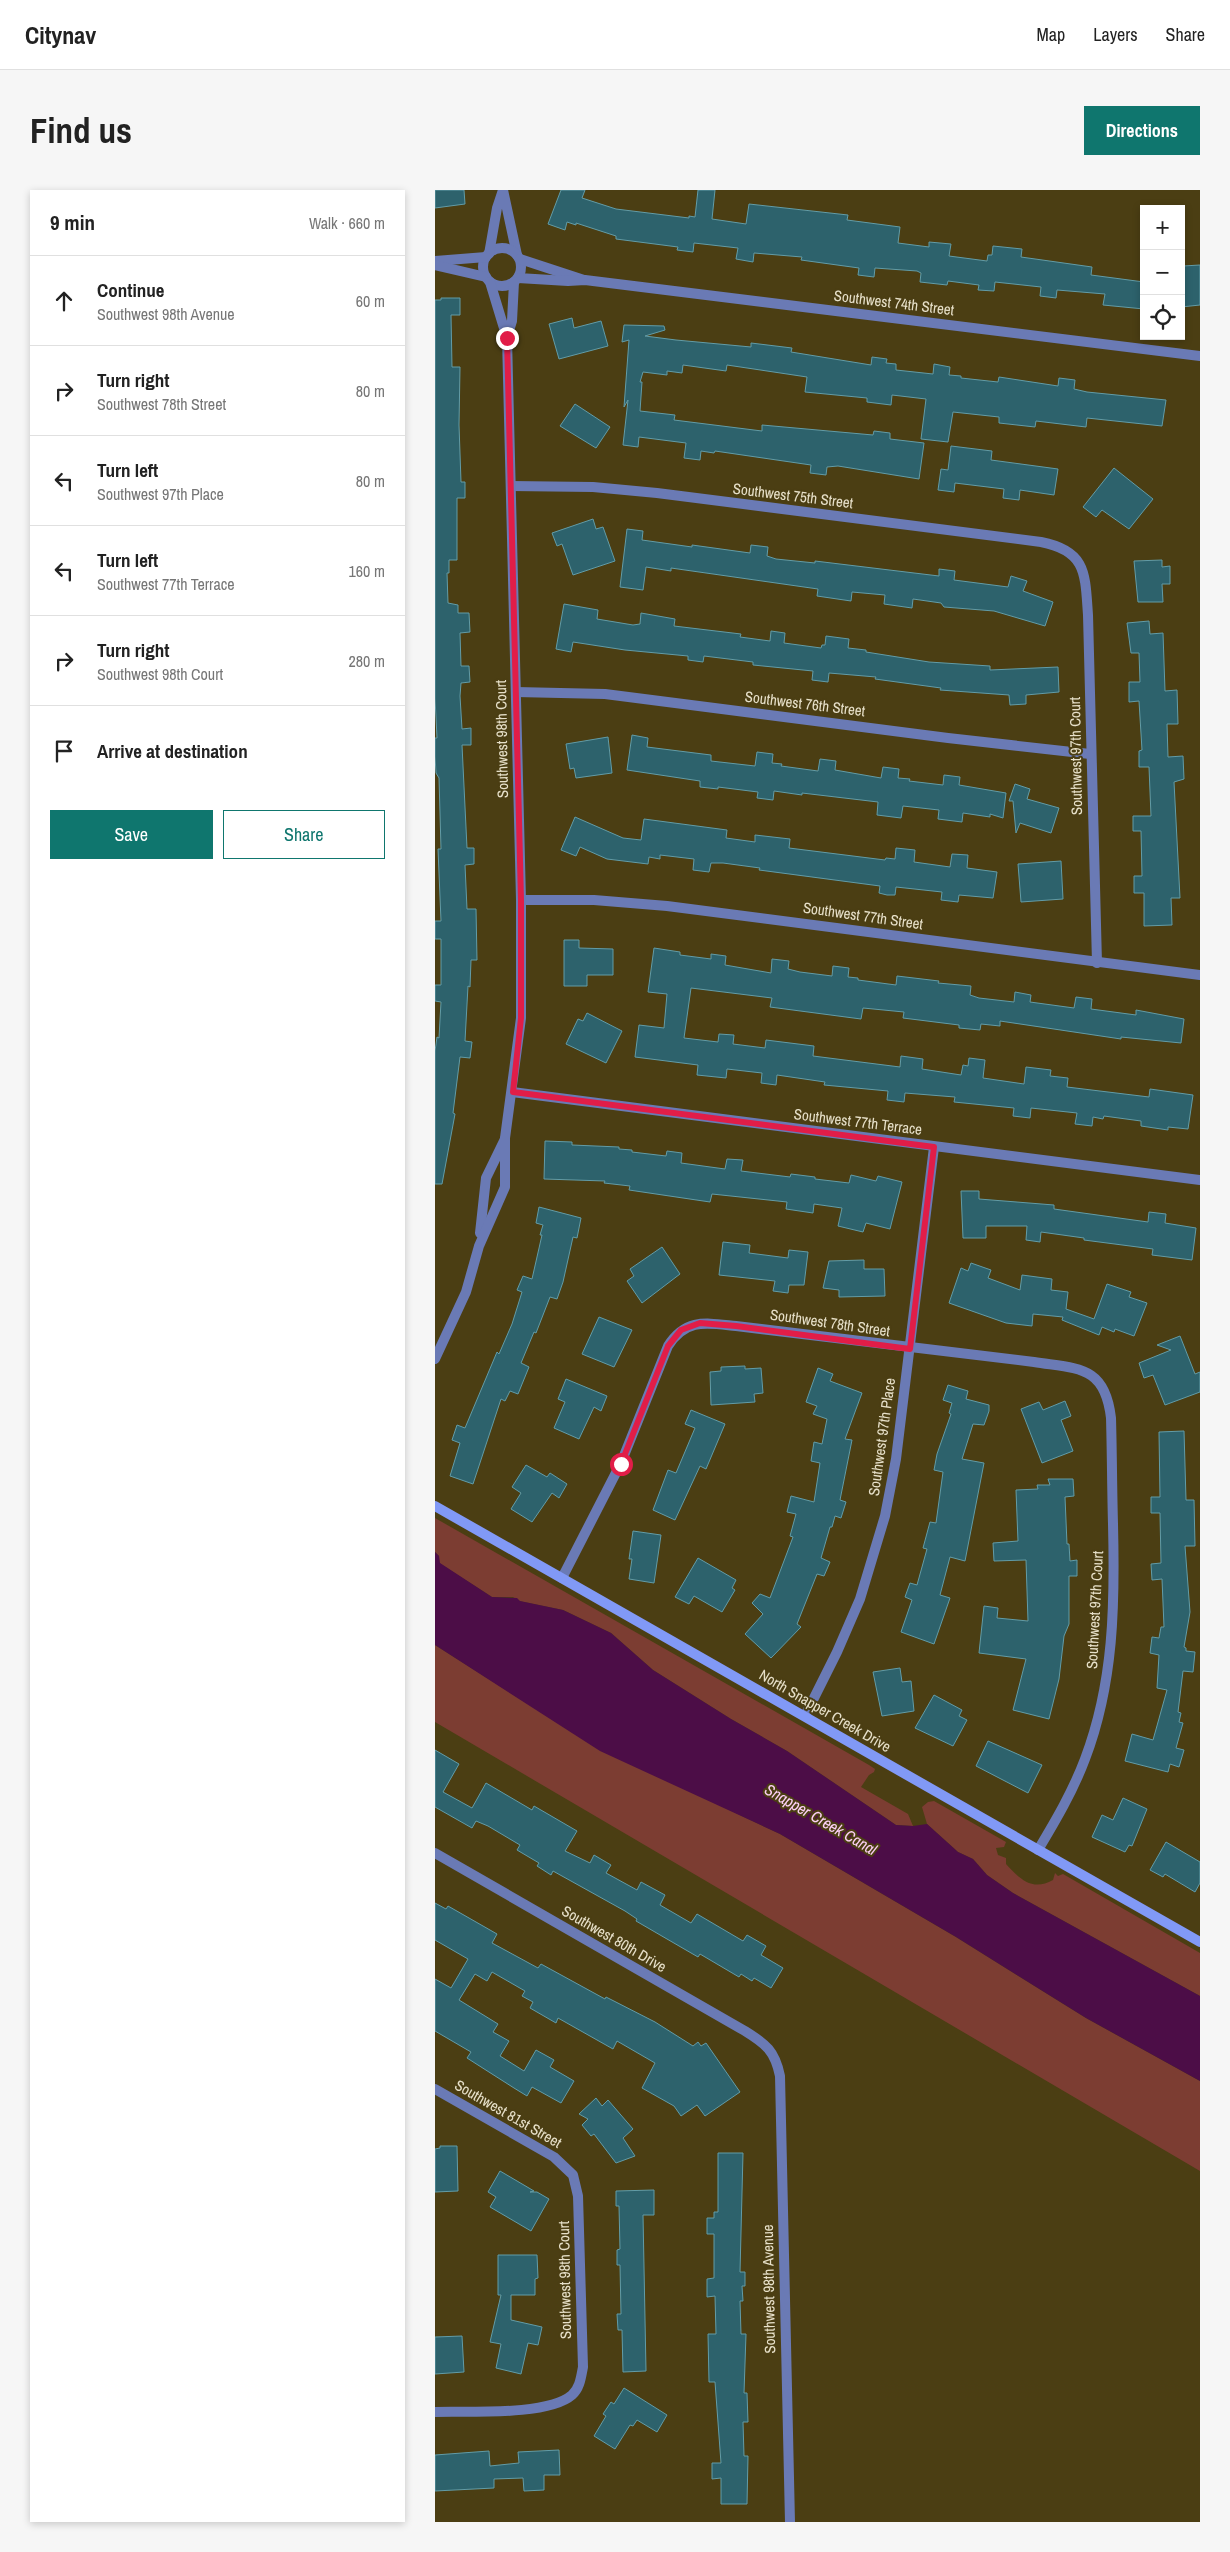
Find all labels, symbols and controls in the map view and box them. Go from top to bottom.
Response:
text: Citynav [25,19,96,51]
text: Map [1037,22,1065,47]
text: Layers [1093,22,1138,47]
text: Share [1166,22,1205,47]
button: Directions [1084,106,1200,155]
text: Find us [30,107,132,154]
map controls [1140,205,1185,340]
button: + [1140,205,1185,250]
text: 9 min [50,208,95,237]
text: Walk · 660 m [309,212,385,234]
button: − [1140,250,1185,295]
text: Continue [97,277,165,303]
street label: Southwest 74th Street [833,285,956,320]
icon: ahead [50,287,78,315]
text: 60 m [356,290,385,312]
button: locate [1140,295,1185,340]
text: Southwest 98th Avenue [97,303,235,325]
route end [496,327,519,350]
text: Turn right [97,367,169,393]
icon: right [50,377,78,405]
text: 80 m [356,380,385,402]
text: Southwest 78th Street [97,393,226,415]
text: Turn left [97,457,158,483]
icon: left [50,467,78,495]
text: 80 m [356,470,385,492]
street label: Southwest 75th Street [732,478,855,513]
text: Southwest 97th Place [97,483,224,505]
text: Turn left [97,547,158,573]
icon: left [50,557,78,585]
text: 160 m [349,560,385,582]
text: Southwest 77th Terrace [97,573,235,595]
text: Turn right [97,637,169,663]
icon: right [50,647,78,675]
text: 280 m [349,650,385,672]
text: Southwest 98th Court [97,663,223,685]
street label: Southwest 98th Court [490,679,513,798]
street label: Southwest 76th Street [744,686,867,721]
street label: Southwest 97th Court [1064,696,1087,815]
icon: arrive [50,737,78,765]
text: Arrive at destination [97,738,248,764]
button: Save [50,810,213,859]
button: Share [223,810,385,859]
street label: Southwest 77th Street [802,897,925,934]
street label: Southwest 77th Terrace [793,1103,924,1140]
street label: Southwest 78th Street [769,1304,892,1341]
street label: Southwest 97th Place [863,1376,900,1497]
route start [610,1453,633,1476]
street label: Southwest 97th Court [1081,1550,1108,1670]
street label: North Snapper Creek Drive [755,1664,895,1757]
water label: Snapper Creek Canal [761,1778,882,1861]
street label: Southwest 80th Drive [558,1900,671,1977]
street label: Southwest 81st Street [451,2074,566,2153]
street label: Southwest 98th Court [553,2220,576,2339]
street label: Southwest 98th Avenue [757,2224,780,2354]

